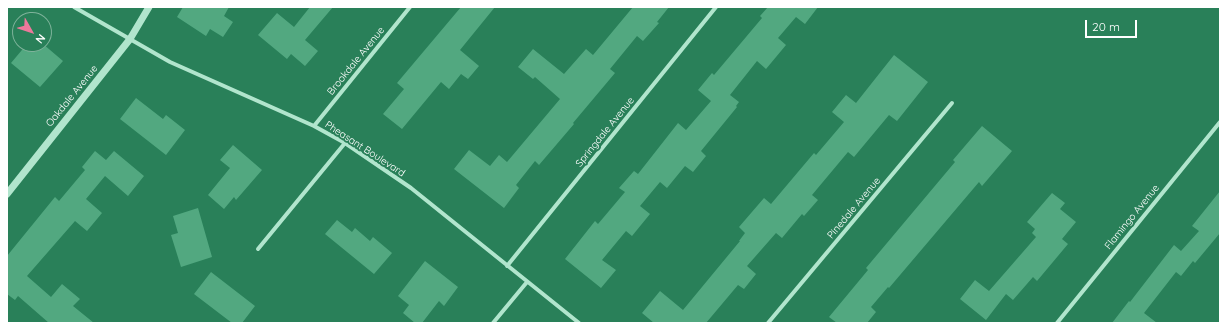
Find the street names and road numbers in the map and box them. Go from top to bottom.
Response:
street label: Brookdale Avenue [325,24,387,98]
street label: Oakdale Avenue [44,63,100,129]
street label: Springdale Avenue [573,95,637,169]
street label: Pheasant Boulevard [323,119,407,179]
street label: Pinedale Avenue [825,175,883,241]
street label: Flamingo Avenue [1102,182,1162,252]

